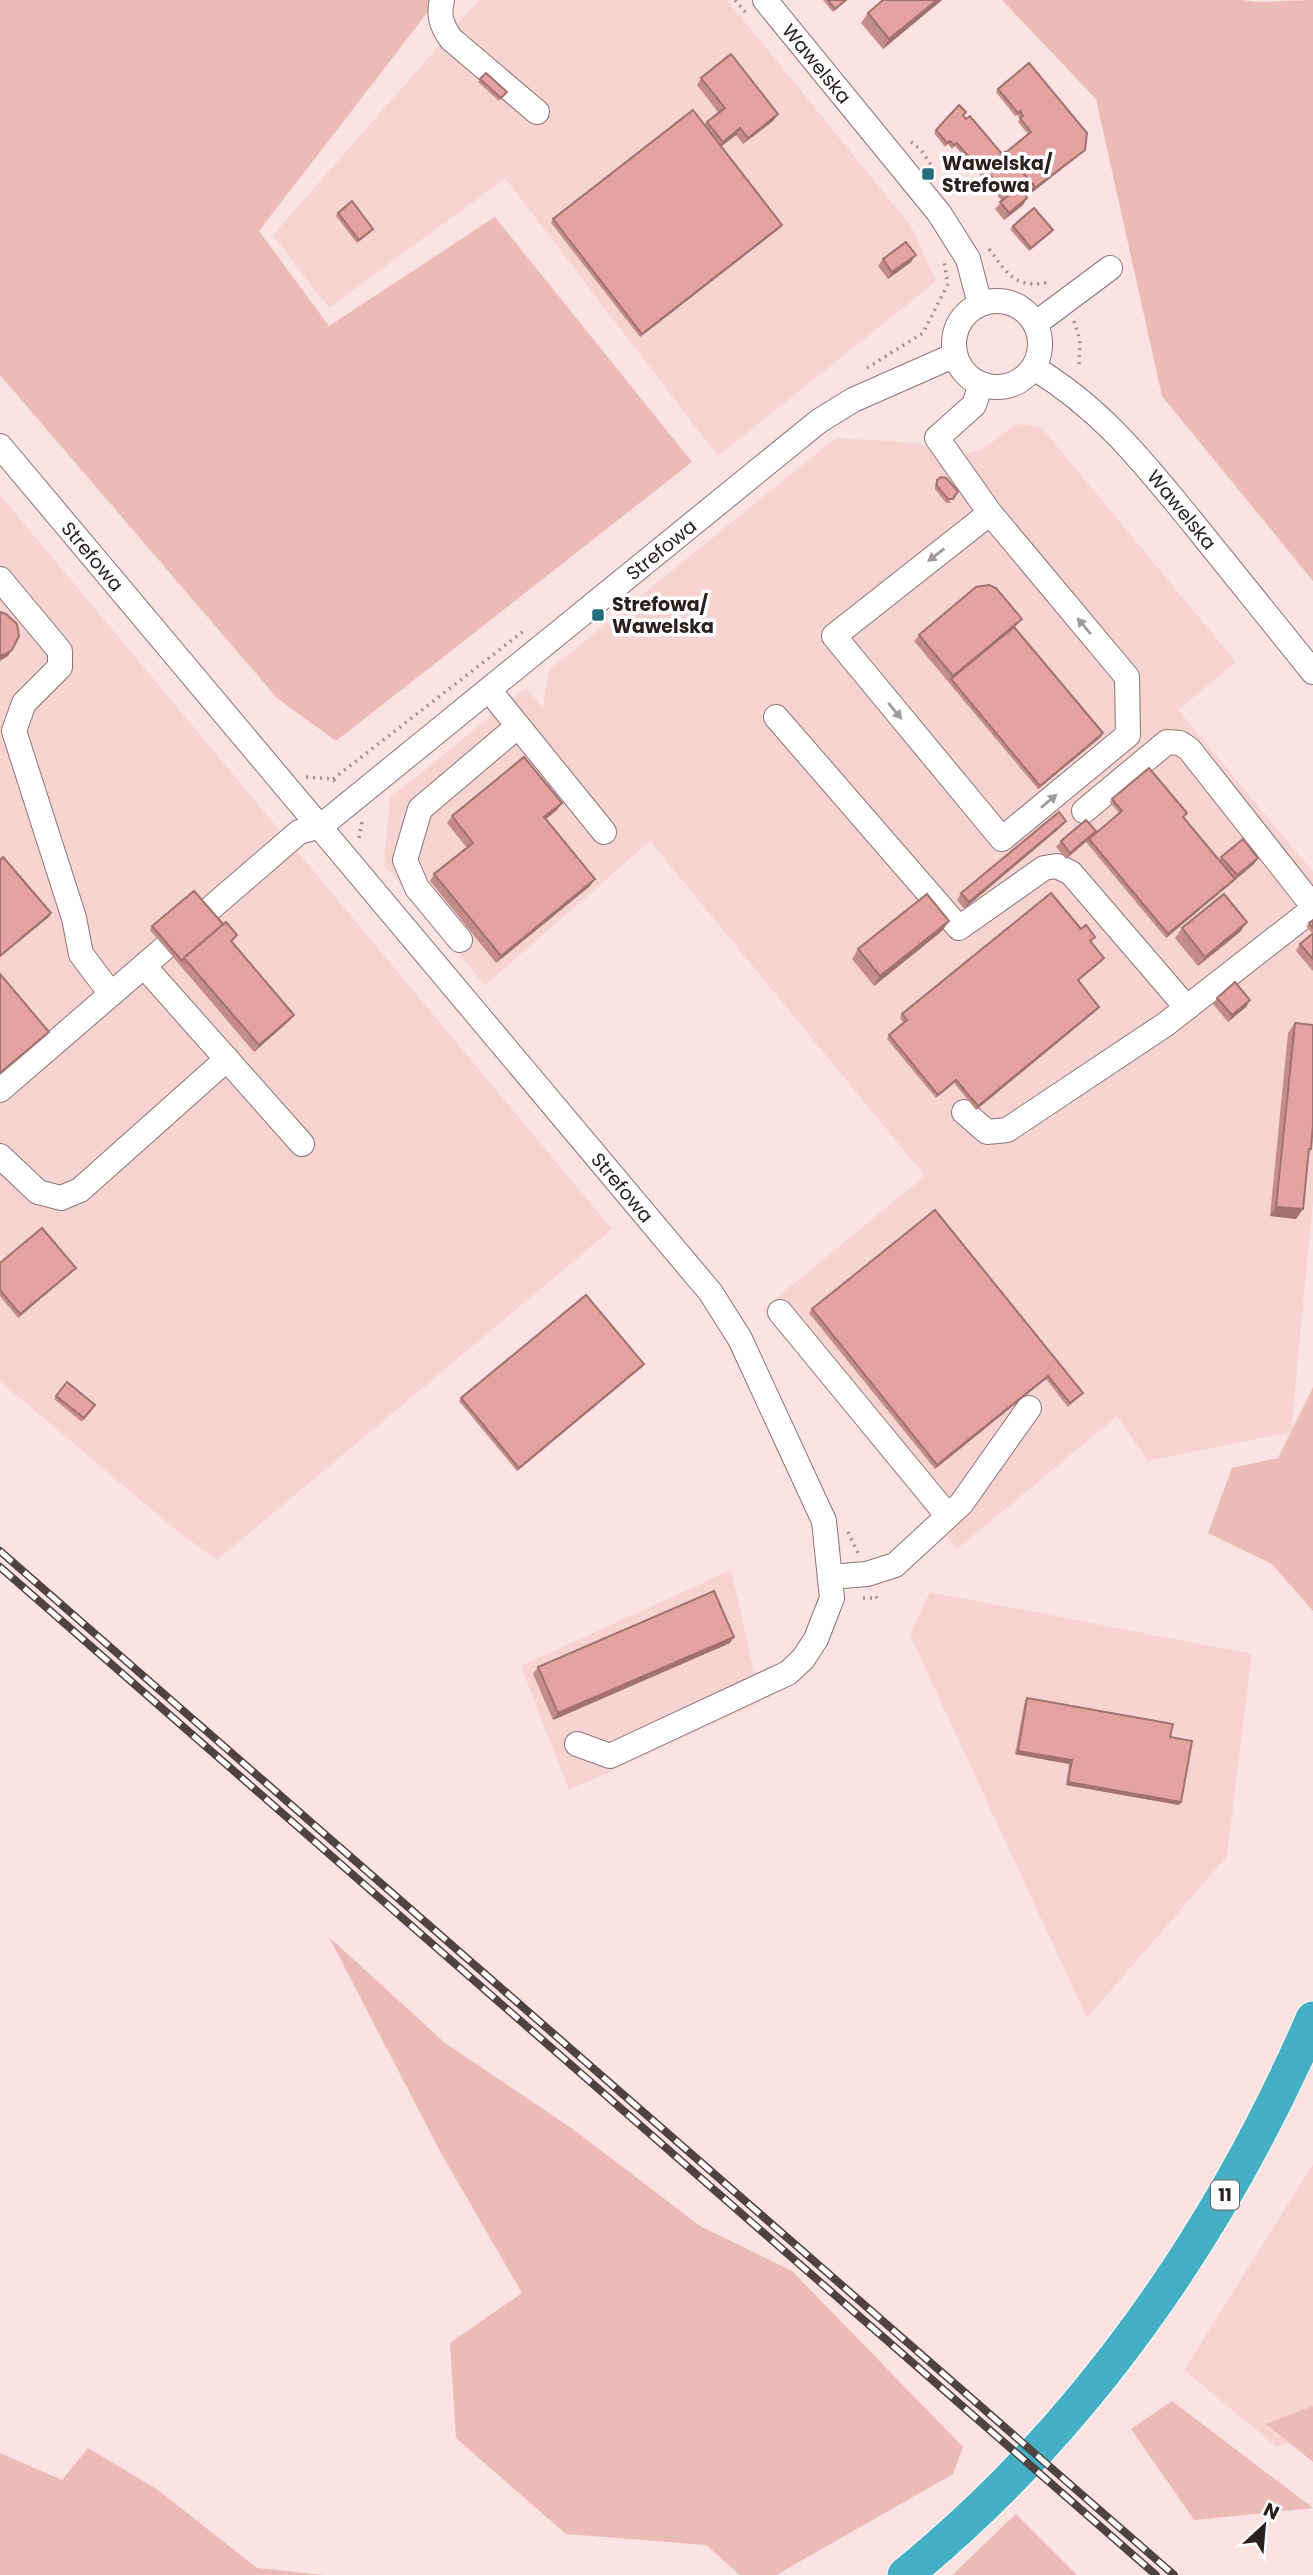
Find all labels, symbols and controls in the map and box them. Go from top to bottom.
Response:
street label: Wawelska [776,18,857,110]
place label: Wawelska/ Strefowa [942,150,1053,199]
marker: Wawelska/ Strefowa [920,166,936,182]
street label: Wawelska [1141,464,1222,556]
street label: Strefowa [620,513,702,587]
street label: Strefowa [55,516,129,597]
one-way arrow [928,548,946,563]
place label: Strefowa/ Wawelska [612,591,714,640]
marker: Strefowa/ Wawelska [590,607,606,623]
one-way arrow [1076,617,1092,635]
one-way arrow [887,702,902,719]
one-way arrow [1040,794,1057,809]
street label: Strefowa [585,1147,659,1229]
road number: 11 [1211,2180,1239,2210]
north arrow [1229,2491,1299,2561]
text: N [1259,2496,1284,2526]

